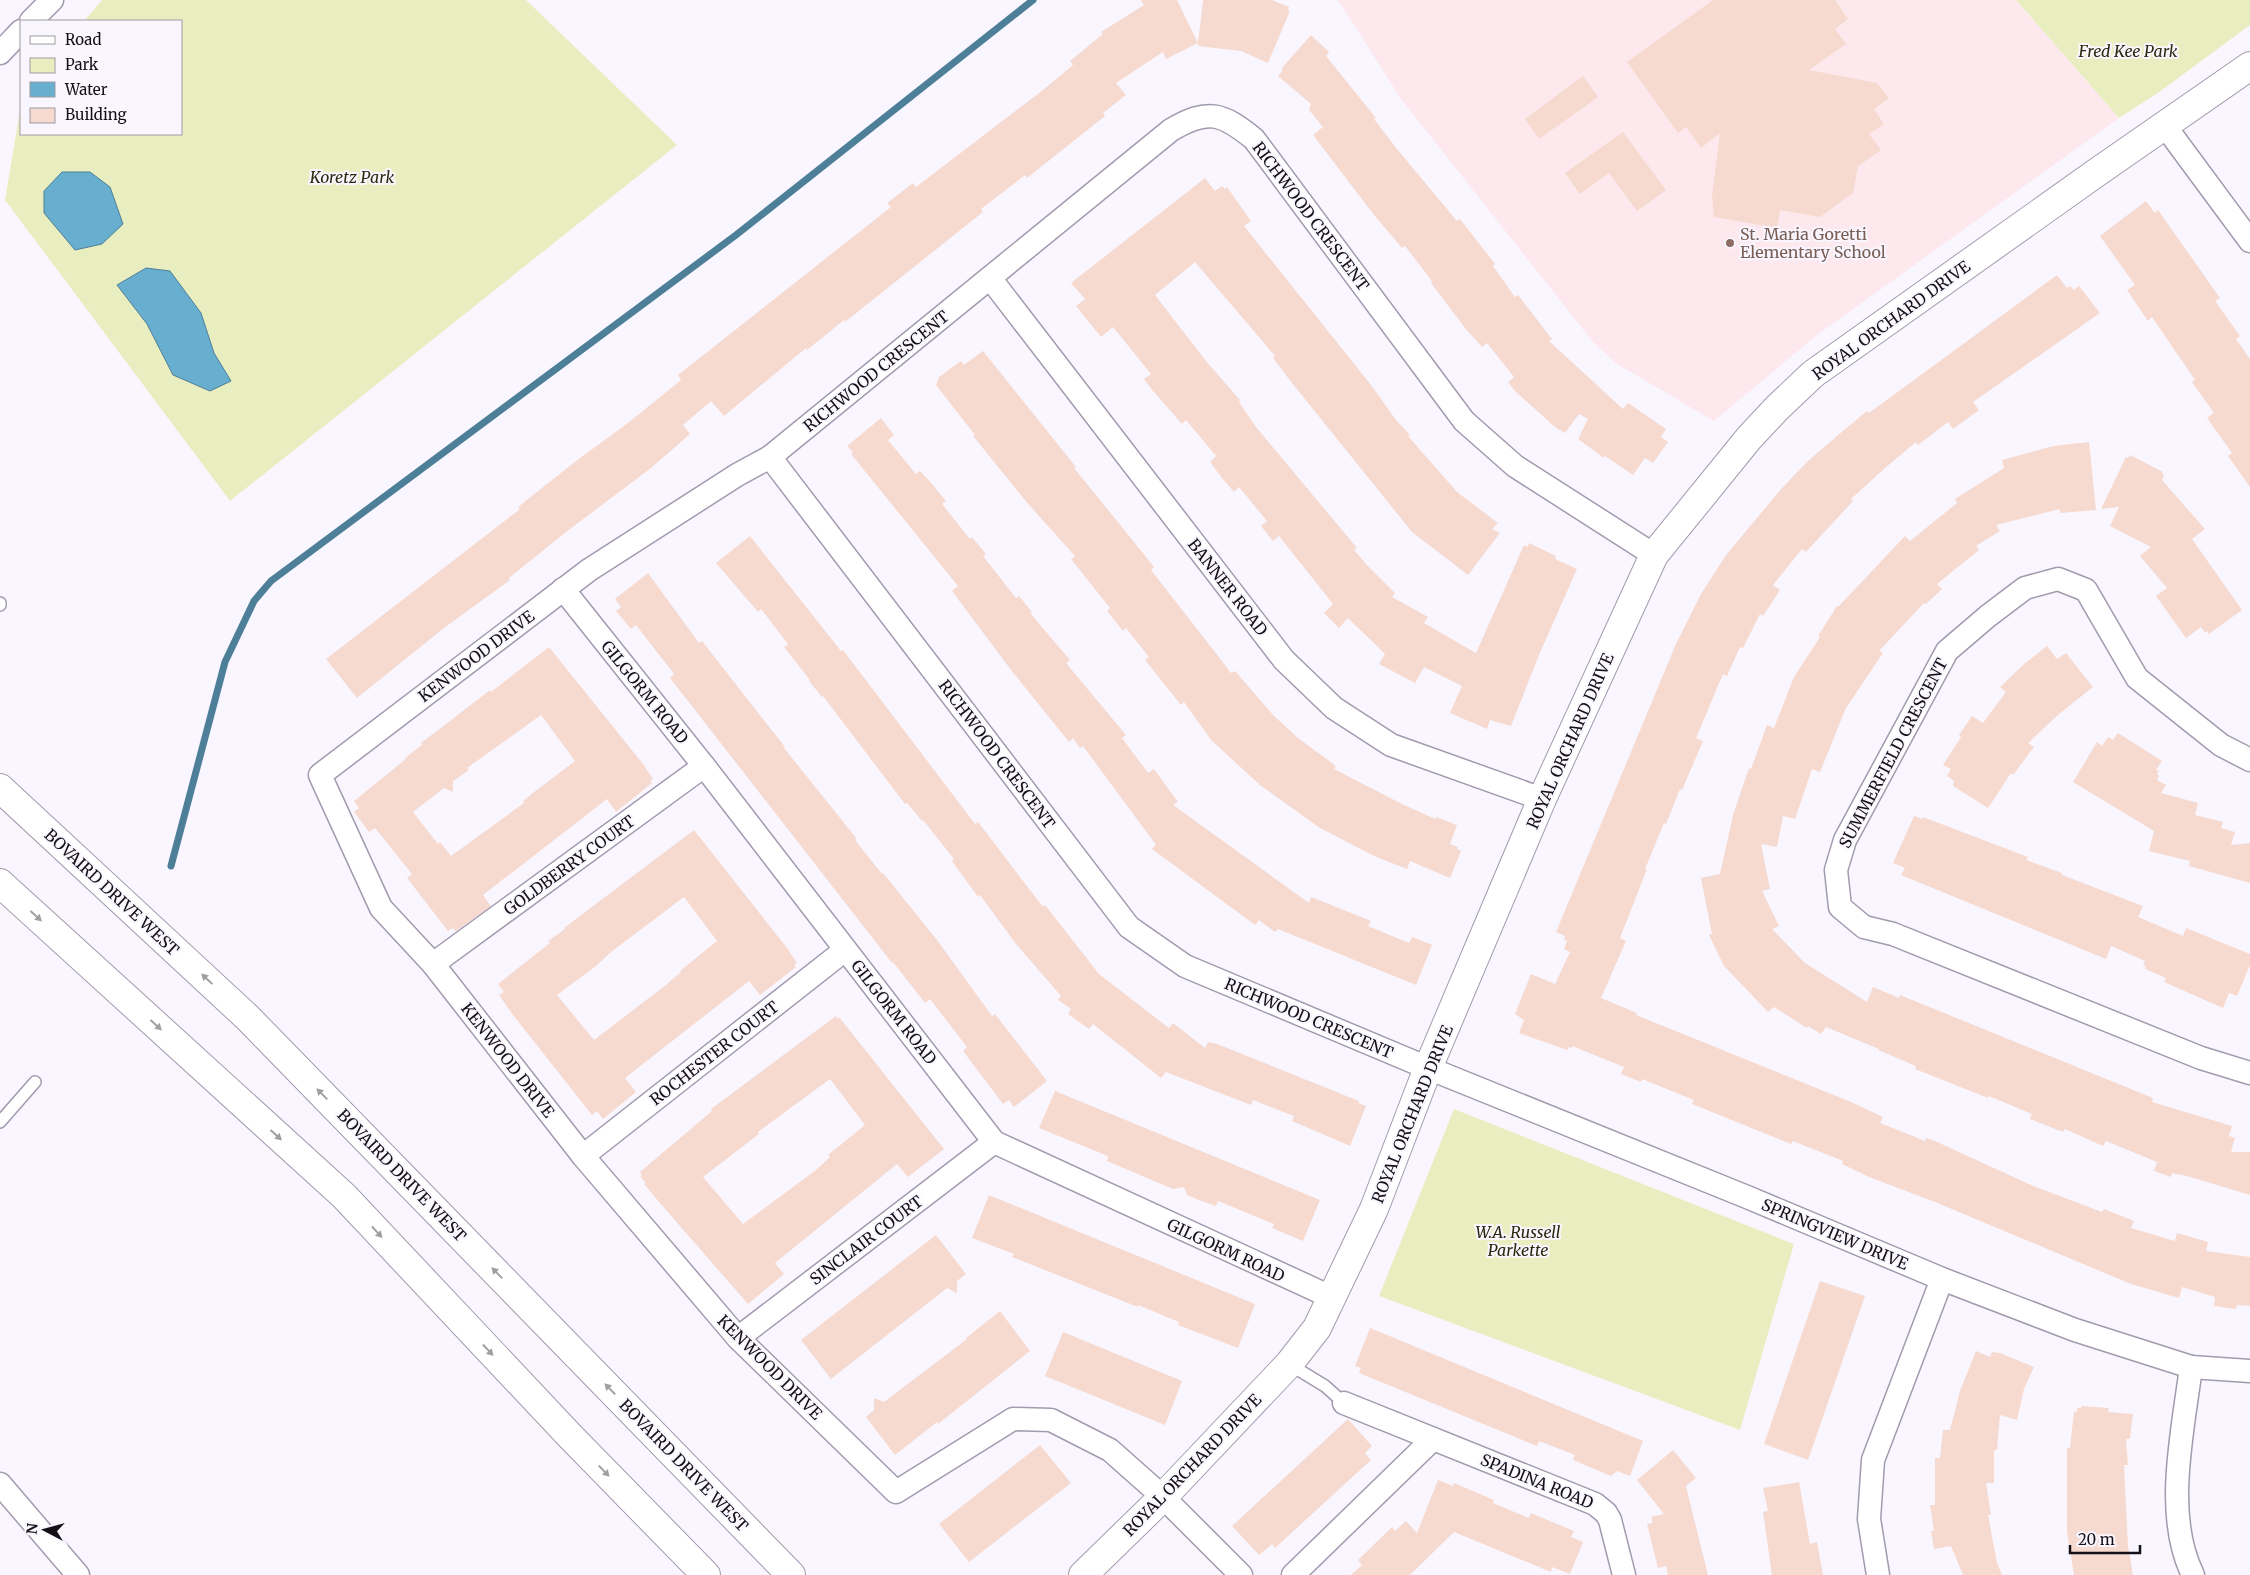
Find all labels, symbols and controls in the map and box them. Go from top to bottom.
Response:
legend [20,20,182,135]
text: Road [65,30,101,49]
park label: Fred Kee Park [2077,41,2178,61]
text: Park [65,55,99,74]
text: Water [64,80,108,99]
text: Building [65,105,127,124]
street label: RICHWOOD CRESCENT [1248,138,1374,294]
park label: Koretz Park [309,167,394,187]
place label: St. Maria Goretti Elementary School [1740,224,1886,262]
marker: St. Maria Goretti Elementary School [1724,237,1736,249]
street label: ROYAL ORCHARD DRIVE [1808,255,1975,384]
street label: RICHWOOD CRESCENT [799,306,953,436]
street label: BANNER ROAD [1184,535,1272,639]
street label: KENWOOD DRIVE [414,605,539,706]
street label: GILGORM ROAD [597,636,693,748]
street label: ROYAL ORCHARD DRIVE [1522,649,1618,832]
street label: SUMMERFIELD CRESCENT [1834,655,1952,851]
street label: RICHWOOD CRESCENT [934,676,1060,832]
street label: GOLDBERRY COURT [500,811,638,919]
street label: BOVAIRD DRIVE WEST [41,824,183,960]
one-way arrow [30,910,42,921]
street label: GILGORM ROAD [847,956,941,1068]
one-way arrow [202,973,214,985]
street label: RICHWOOD CRESCENT [1222,973,1396,1063]
street label: ROCHESTER COURT [646,997,782,1109]
street label: KENWOOD DRIVE [457,999,560,1122]
one-way arrow [150,1019,162,1031]
street label: ROYAL ORCHARD DRIVE [1367,1021,1457,1206]
one-way arrow [316,1088,328,1100]
street label: BOVAIRD DRIVE WEST [333,1105,471,1245]
one-way arrow [270,1129,282,1141]
street label: SINCLAIR COURT [806,1191,926,1289]
street label: SPRINGVIEW DRIVE [1759,1194,1912,1274]
street label: GILGORM ROAD [1164,1214,1288,1286]
park label: W.A. Russell Parkette [1475,1222,1561,1260]
one-way arrow [371,1225,383,1237]
one-way arrow [491,1267,503,1279]
street label: KENWOOD DRIVE [713,1310,827,1424]
one-way arrow [482,1344,494,1356]
one-way arrow [604,1384,616,1396]
street label: ROYAL ORCHARD DRIVE [1119,1389,1266,1540]
street label: BOVAIRD DRIVE WEST [615,1395,753,1535]
street label: SPADINA ROAD [1478,1449,1596,1513]
one-way arrow [598,1465,610,1477]
north arrow [20,1505,70,1555]
text: N [23,1522,42,1535]
scale bar [2070,1522,2140,1554]
text: 20 m [2078,1530,2115,1549]

